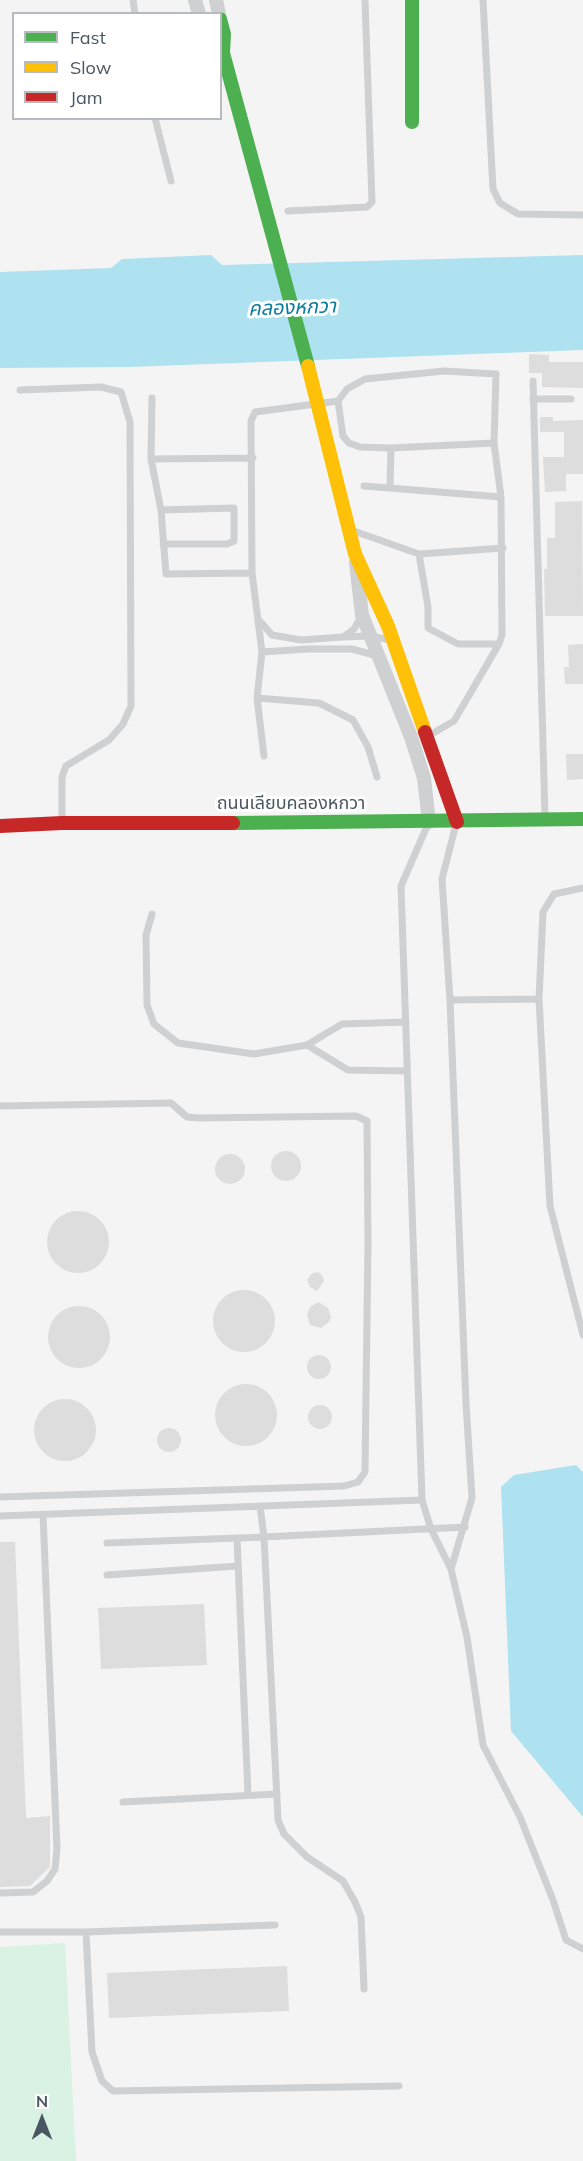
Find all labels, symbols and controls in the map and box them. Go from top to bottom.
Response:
legend [12,12,222,120]
text: Fast [70,26,106,49]
text: Slow [70,56,111,79]
text: Jam [70,86,103,109]
water label: คลองหกวา [248,294,336,322]
street label: ถนนเลียบคลองหกวา [217,793,365,815]
north arrow [12,2089,72,2149]
text: N [36,2091,48,2111]

